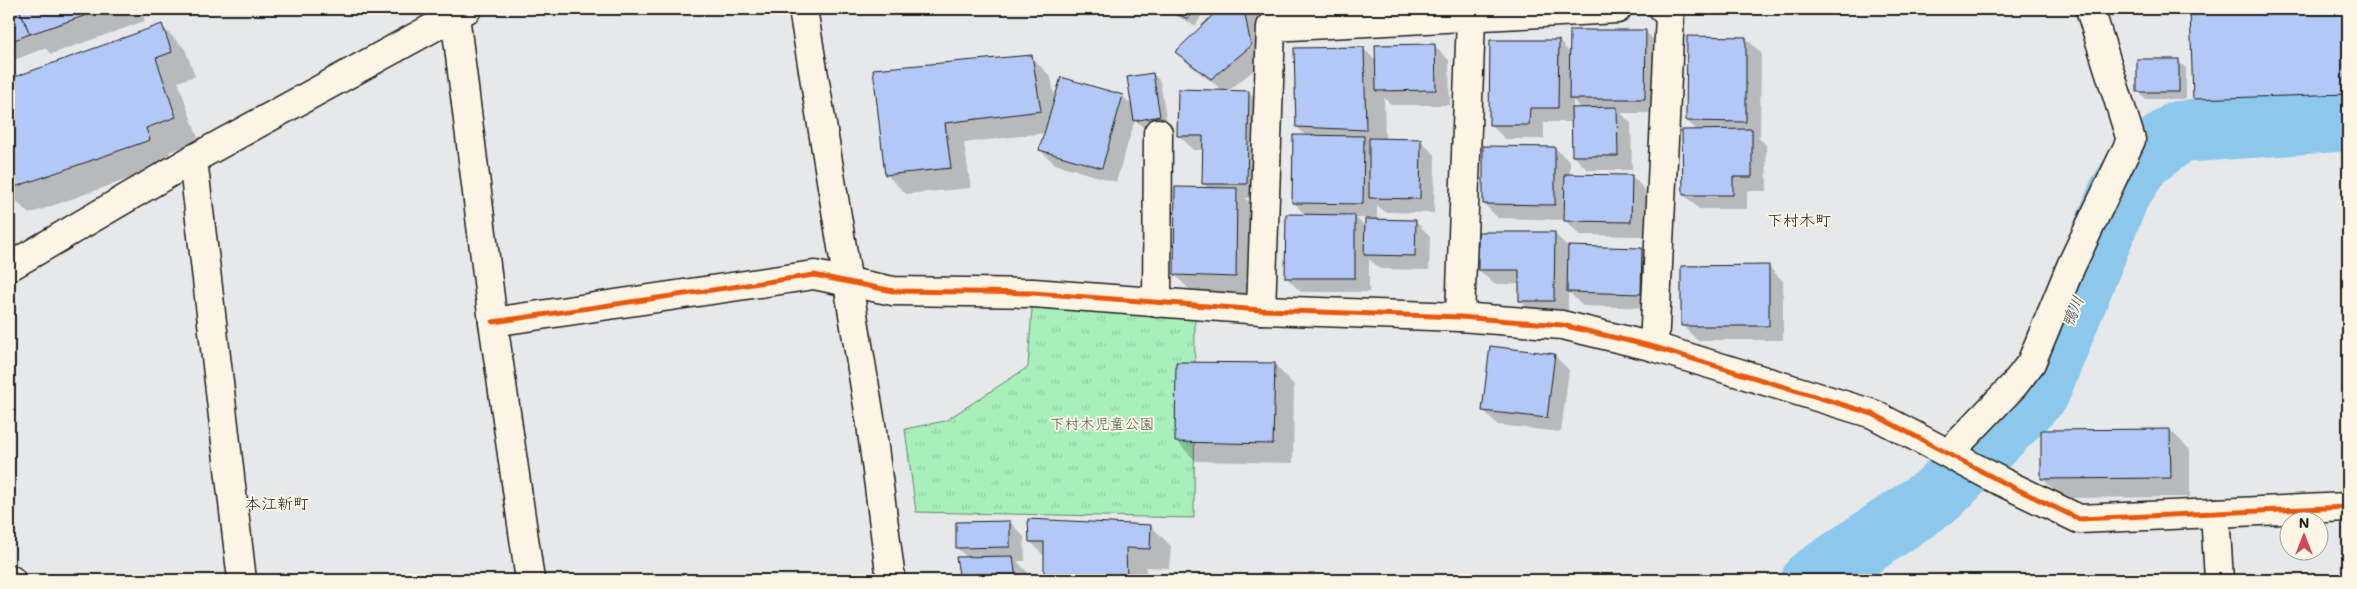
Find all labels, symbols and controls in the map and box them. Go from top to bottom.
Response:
district label: 下村木町 [1767,209,1831,230]
water label: 鴨川 [2056,292,2088,330]
park label: 下村木児童公園 [1049,413,1155,433]
district label: 本江新町 [245,492,309,513]
north arrow [2280,512,2330,562]
text: N [2299,513,2309,532]

